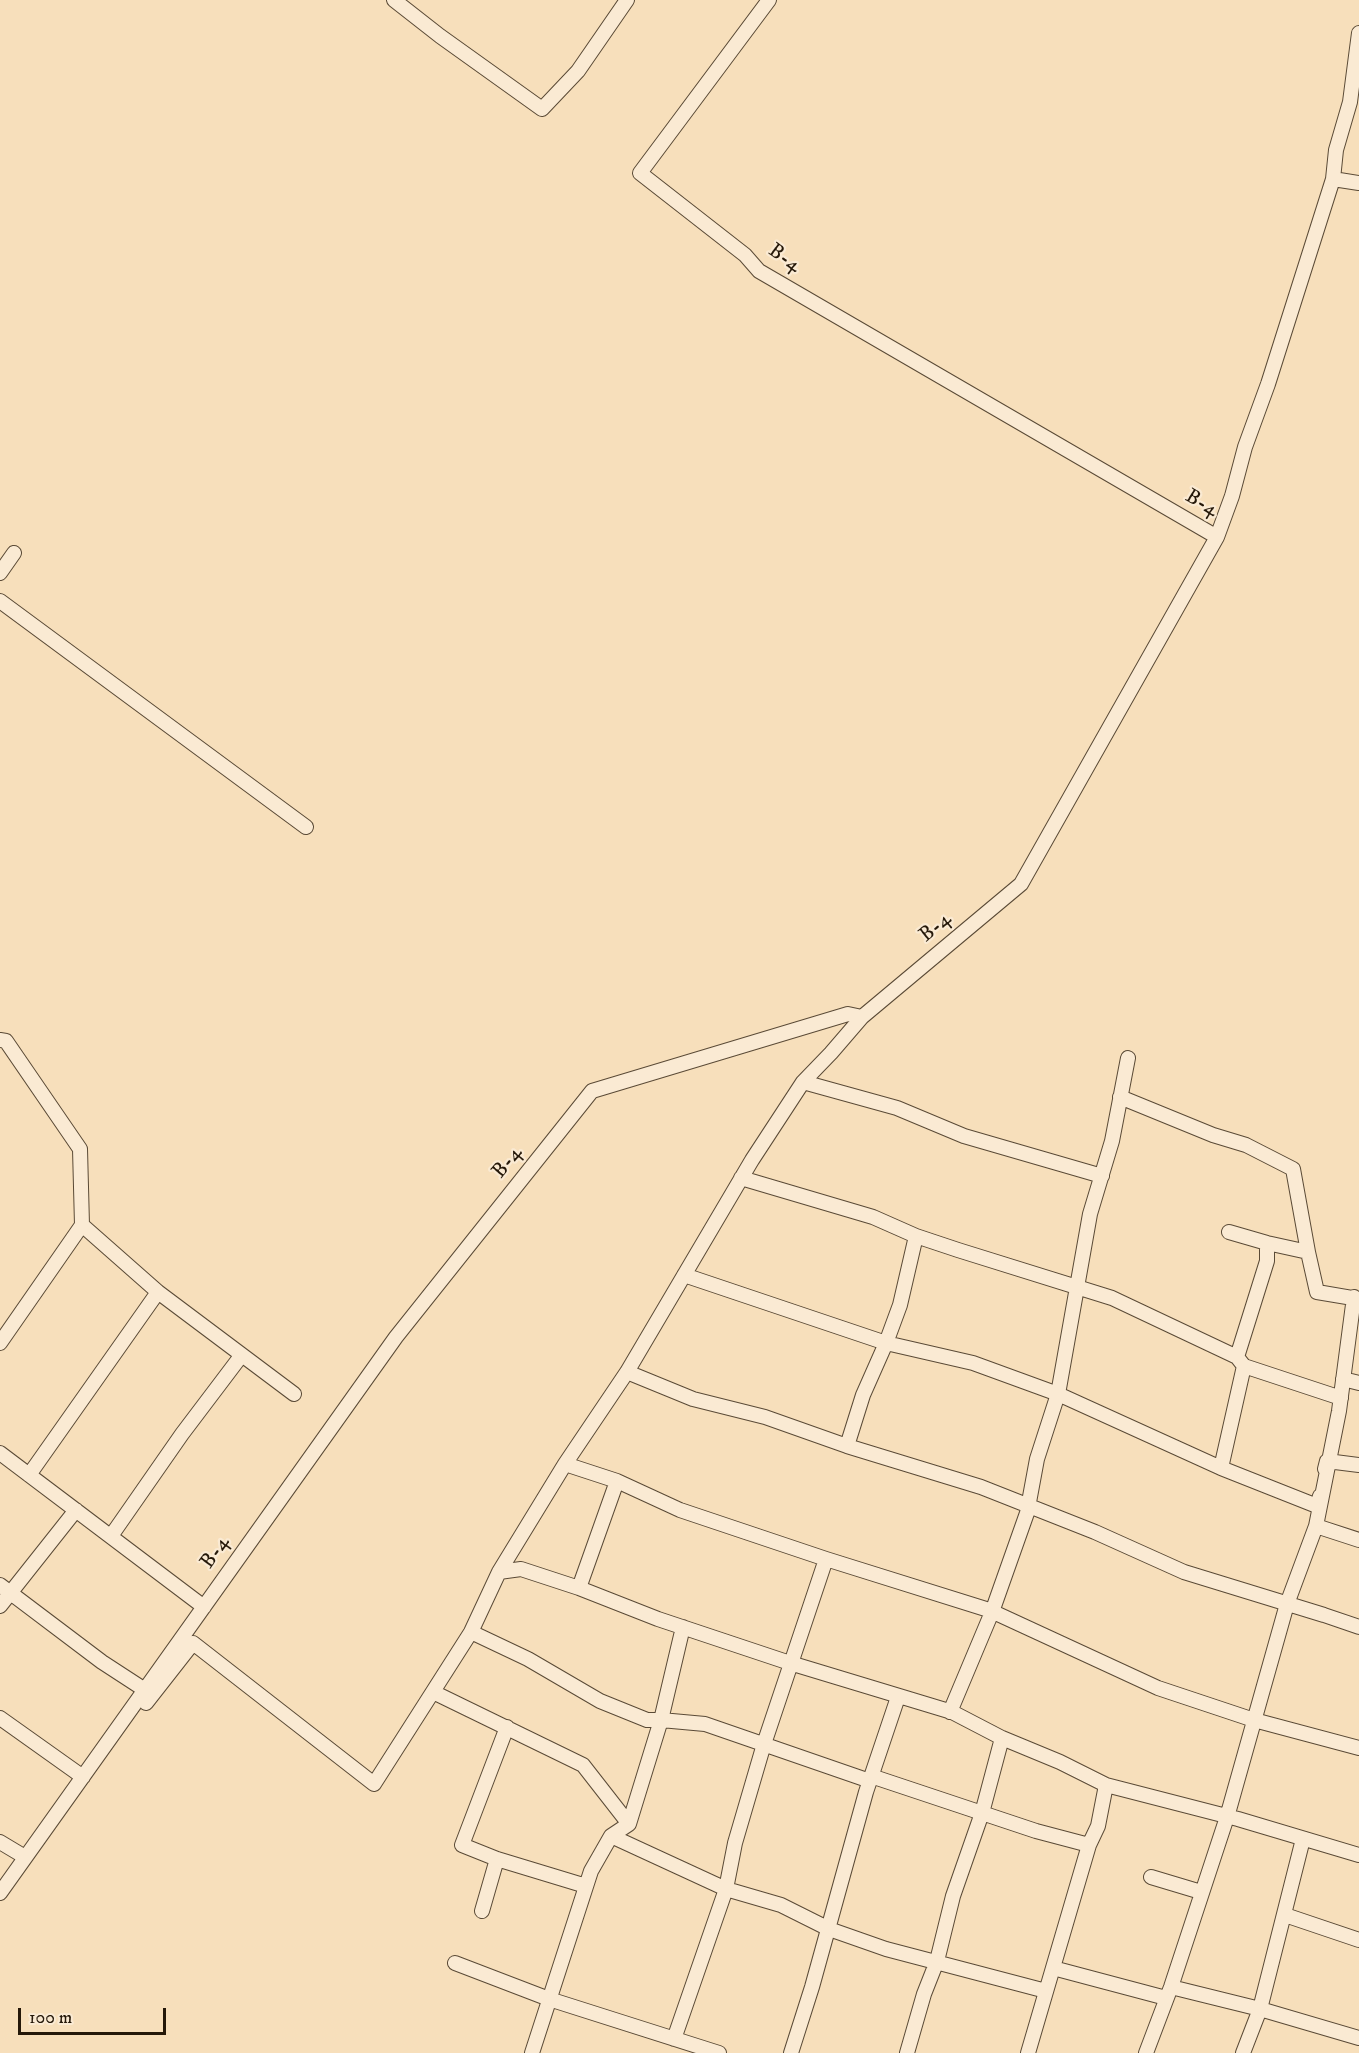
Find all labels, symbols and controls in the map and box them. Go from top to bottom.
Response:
street label: B-4 [763,239,805,279]
street label: B-4 [1180,485,1222,523]
street label: B-4 [915,907,957,949]
street label: B-4 [488,1142,528,1184]
street label: B-4 [196,1532,236,1574]
scale bar [21,1996,170,2034]
text: 100 m [29,2007,72,2029]

